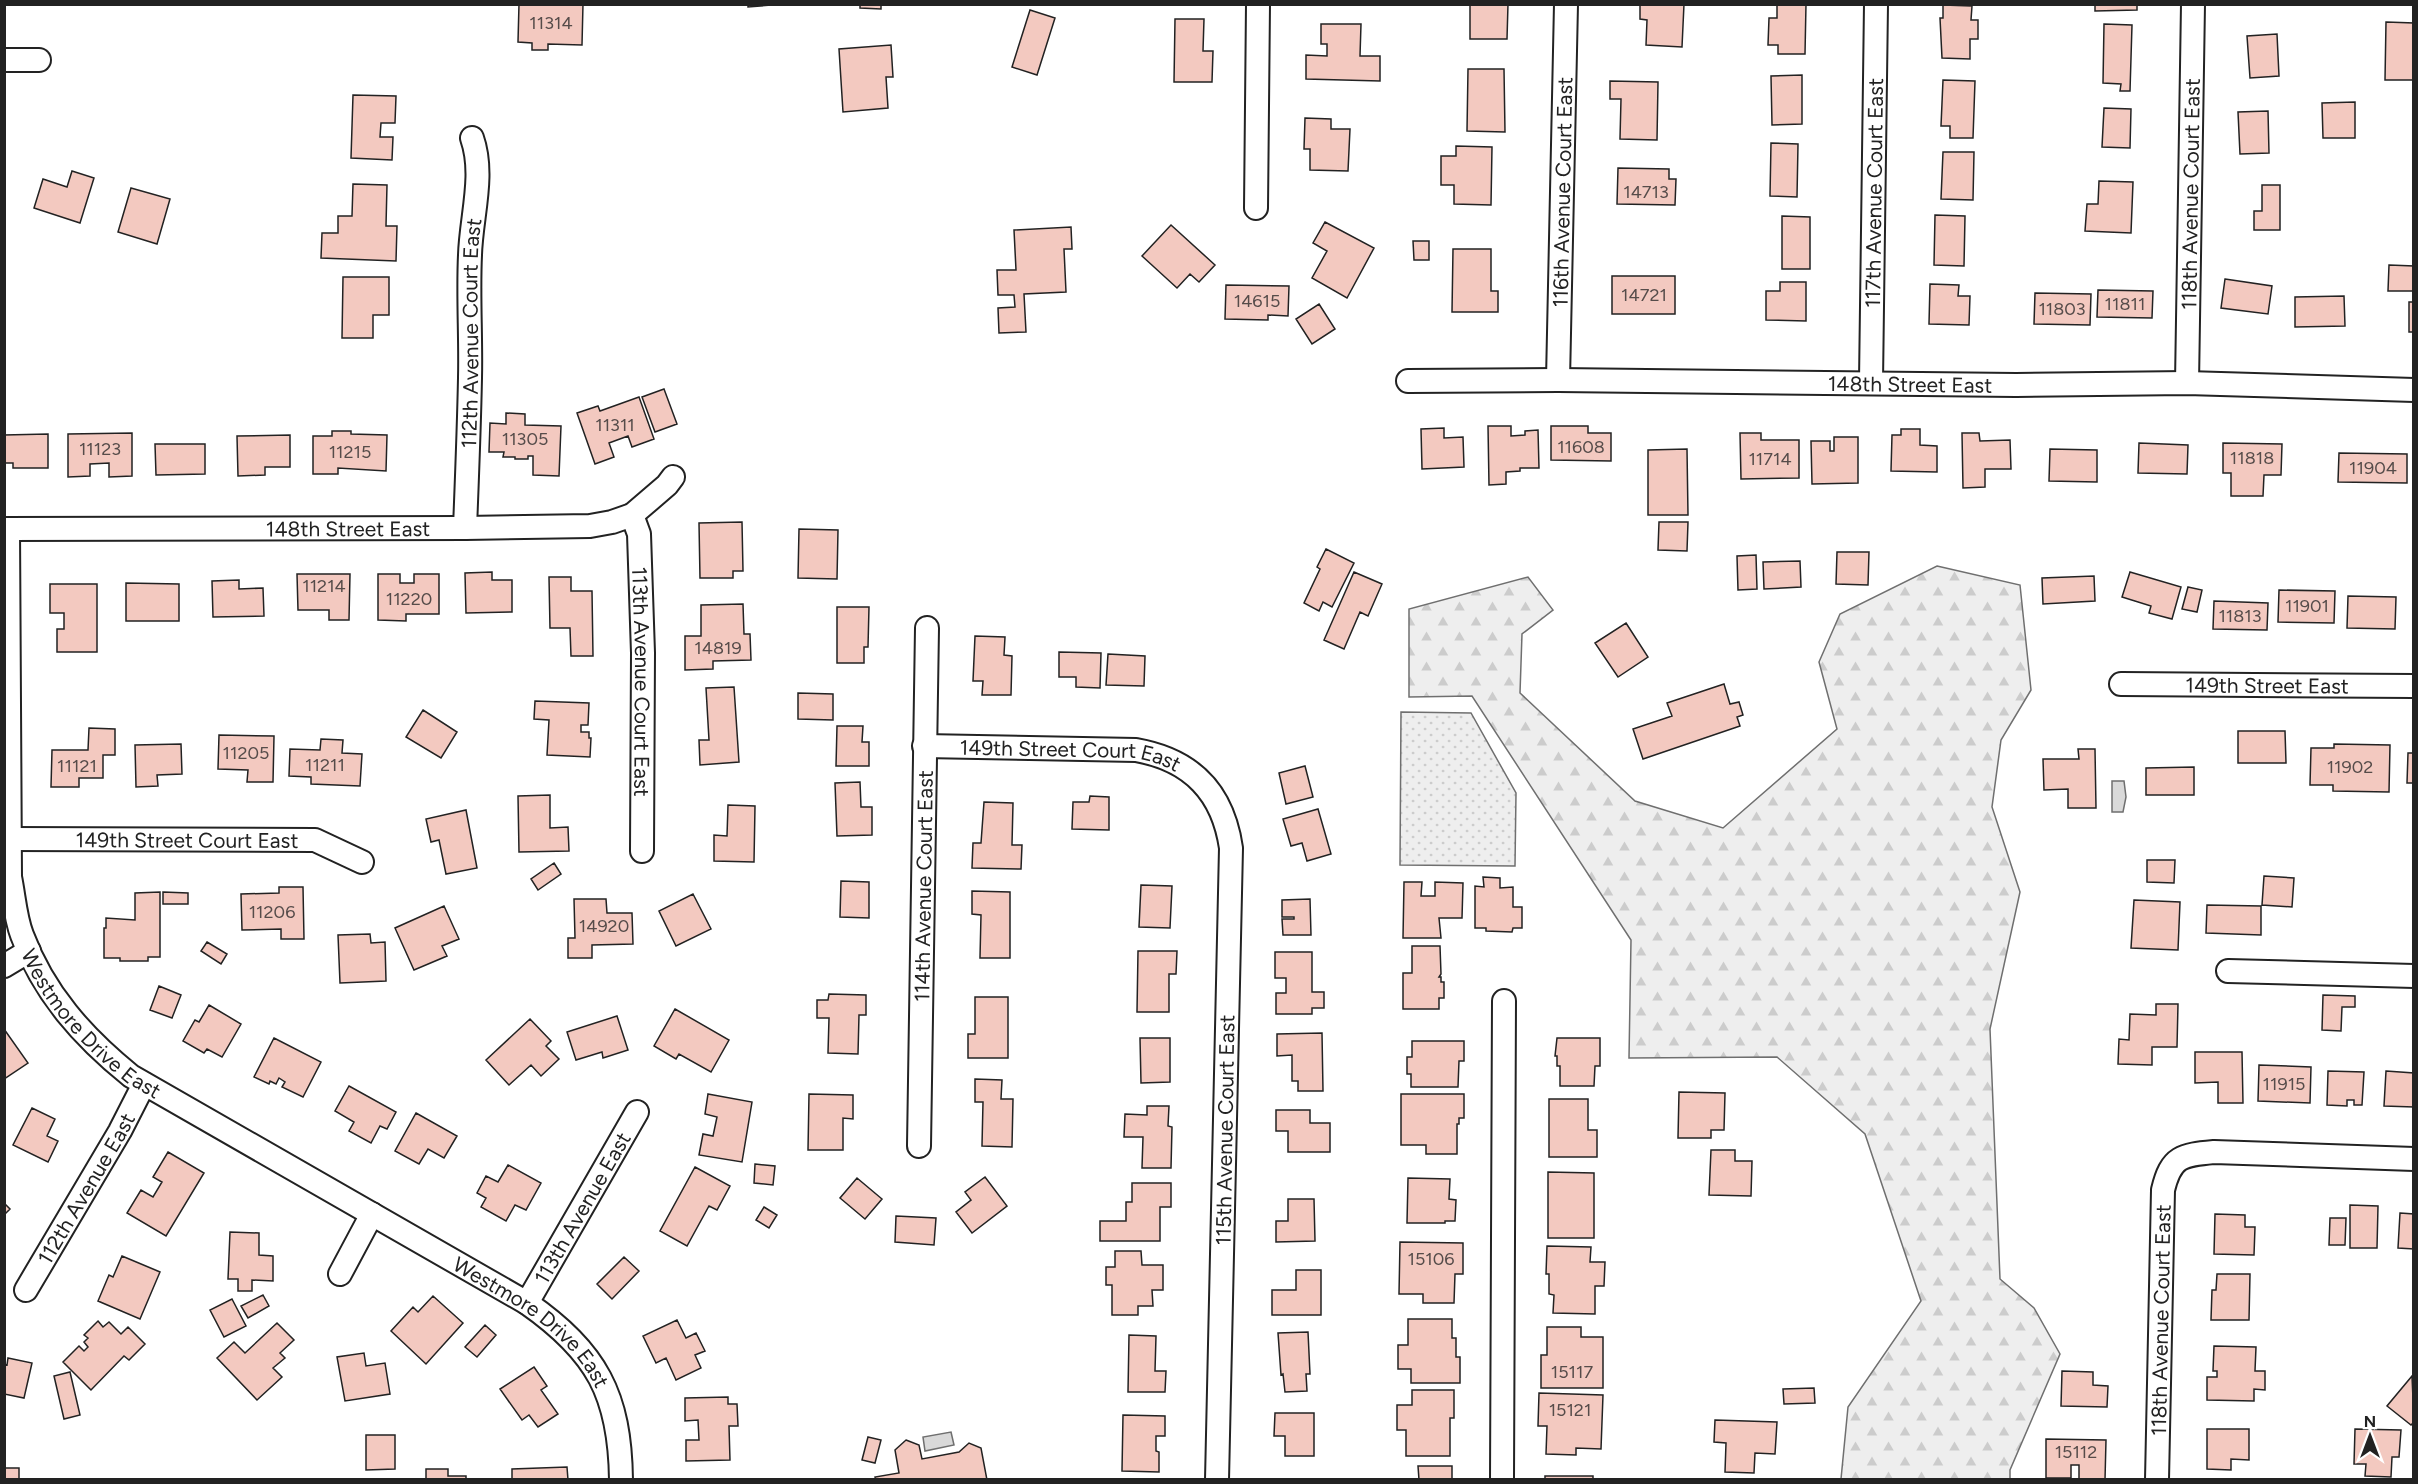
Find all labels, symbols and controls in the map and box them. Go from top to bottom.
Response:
house number: 11314 [529,12,573,34]
street label: 116th Avenue Court East [1547,76,1577,308]
street label: 117th Avenue Court East [1859,78,1888,308]
street label: 118th Avenue Court East [2176,78,2204,310]
house number: 14713 [1623,181,1669,203]
street label: 112th Avenue Court East [456,216,486,449]
house number: 14721 [1621,284,1667,306]
house number: 14615 [1234,290,1280,312]
house number: 11811 [2105,293,2145,315]
house number: 11803 [2038,298,2086,320]
street label: 148th Street East [1828,370,1992,397]
house number: 11311 [595,414,635,436]
house number: 11305 [502,428,548,450]
house number: 11608 [1557,436,1605,458]
house number: 11123 [79,438,121,460]
house number: 11215 [329,441,371,463]
house number: 11818 [2230,447,2274,469]
house number: 11714 [1748,448,1792,470]
house number: 11904 [2349,457,2397,479]
street label: 148th Street East [266,516,430,541]
street label: 113th Avenue Court East [628,566,656,797]
house number: 11214 [302,575,346,597]
house number: 11220 [386,588,432,610]
house number: 11901 [2285,595,2329,617]
house number: 11813 [2218,605,2262,627]
house number: 14819 [694,637,742,659]
street label: 149th Street East [2185,672,2349,698]
street label: 149th Street Court East [959,734,1186,776]
house number: 11205 [223,742,269,764]
house number: 11211 [305,754,345,776]
house number: 11121 [57,755,97,777]
house number: 11902 [2327,756,2373,778]
street label: 114th Avenue Court East [909,770,937,1002]
street label: 149th Street Court East [76,827,298,852]
house number: 11206 [249,901,295,923]
house number: 14920 [579,915,629,937]
street label: Westmore Drive East [17,945,166,1103]
street label: 115th Avenue Court East [1210,1014,1240,1245]
house number: 11915 [2263,1073,2305,1095]
street label: 112th Avenue East [32,1108,140,1268]
street label: 113th Avenue East [528,1127,635,1288]
street label: 118th Avenue Court East [2145,1204,2175,1436]
house number: 15106 [1408,1248,1454,1270]
street label: Westmore Drive East [449,1251,615,1391]
house number: 15117 [1551,1361,1593,1383]
house number: 15121 [1549,1399,1591,1421]
north arrow [2340,1406,2400,1466]
text: N [2364,1412,2376,1431]
house number: 15112 [2055,1441,2097,1463]

